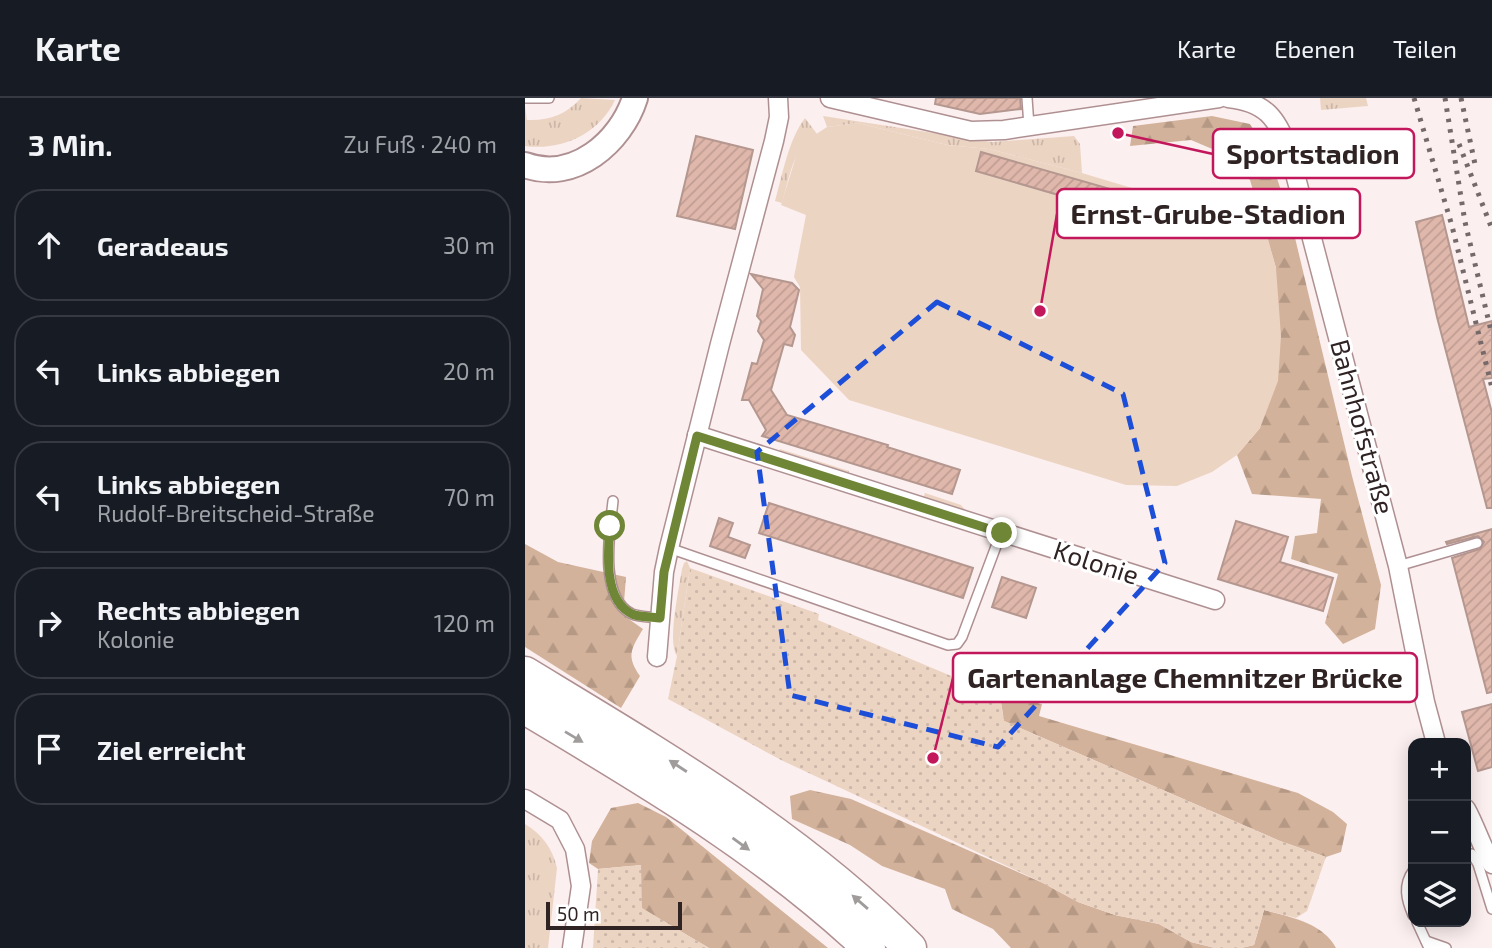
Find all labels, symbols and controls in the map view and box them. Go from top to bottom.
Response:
text: Karte [35,28,121,68]
text: Karte [1177,34,1236,63]
text: Ebenen [1274,34,1355,63]
text: Teilen [1393,34,1457,63]
text: 3 Min. [28,126,113,162]
callout: Sportstadion [1213,129,1414,178]
text: Zu Fuß · 240 m [344,130,497,158]
text: Sportstadion [1226,136,1400,170]
callout: Ernst-Grube-Stadion [1057,189,1360,238]
text: Ernst-Grube-Stadion [1071,196,1345,230]
icon: ahead [30,226,68,264]
text: Geradeaus [97,230,229,261]
text: 30 m [443,231,495,259]
street label: Bahnhofstraße [1325,336,1402,517]
icon: left [30,352,68,390]
text: Links abbiegen [97,356,281,387]
text: 20 m [443,357,495,385]
text: Links abbiegen [97,468,281,499]
icon: left [30,478,68,516]
text: 70 m [444,483,495,511]
text: Rudolf-Breitscheid-Straße [97,499,375,527]
route start [594,510,625,541]
route end [986,517,1017,548]
street label: Kolonie [1050,533,1143,590]
text: Rechts abbiegen [97,594,300,625]
icon: right [30,604,68,642]
text: 120 m [434,609,495,637]
text: Kolonie [97,625,175,653]
callout: Gartenanlage Chemnitzer Brücke [953,653,1417,702]
text: Gartenanlage Chemnitzer Brücke [967,660,1403,694]
icon: arrive [30,730,68,768]
one-way arrow [564,731,583,743]
text: Ziel erreicht [97,734,246,765]
map controls [1408,738,1471,927]
button: + [1408,738,1471,801]
one-way arrow [668,759,688,772]
button: − [1408,801,1471,864]
one-way arrow [732,837,750,851]
button: layers [1408,864,1471,927]
one-way arrow [851,894,869,910]
scale bar [546,899,683,931]
text: 50 m [557,902,600,925]

